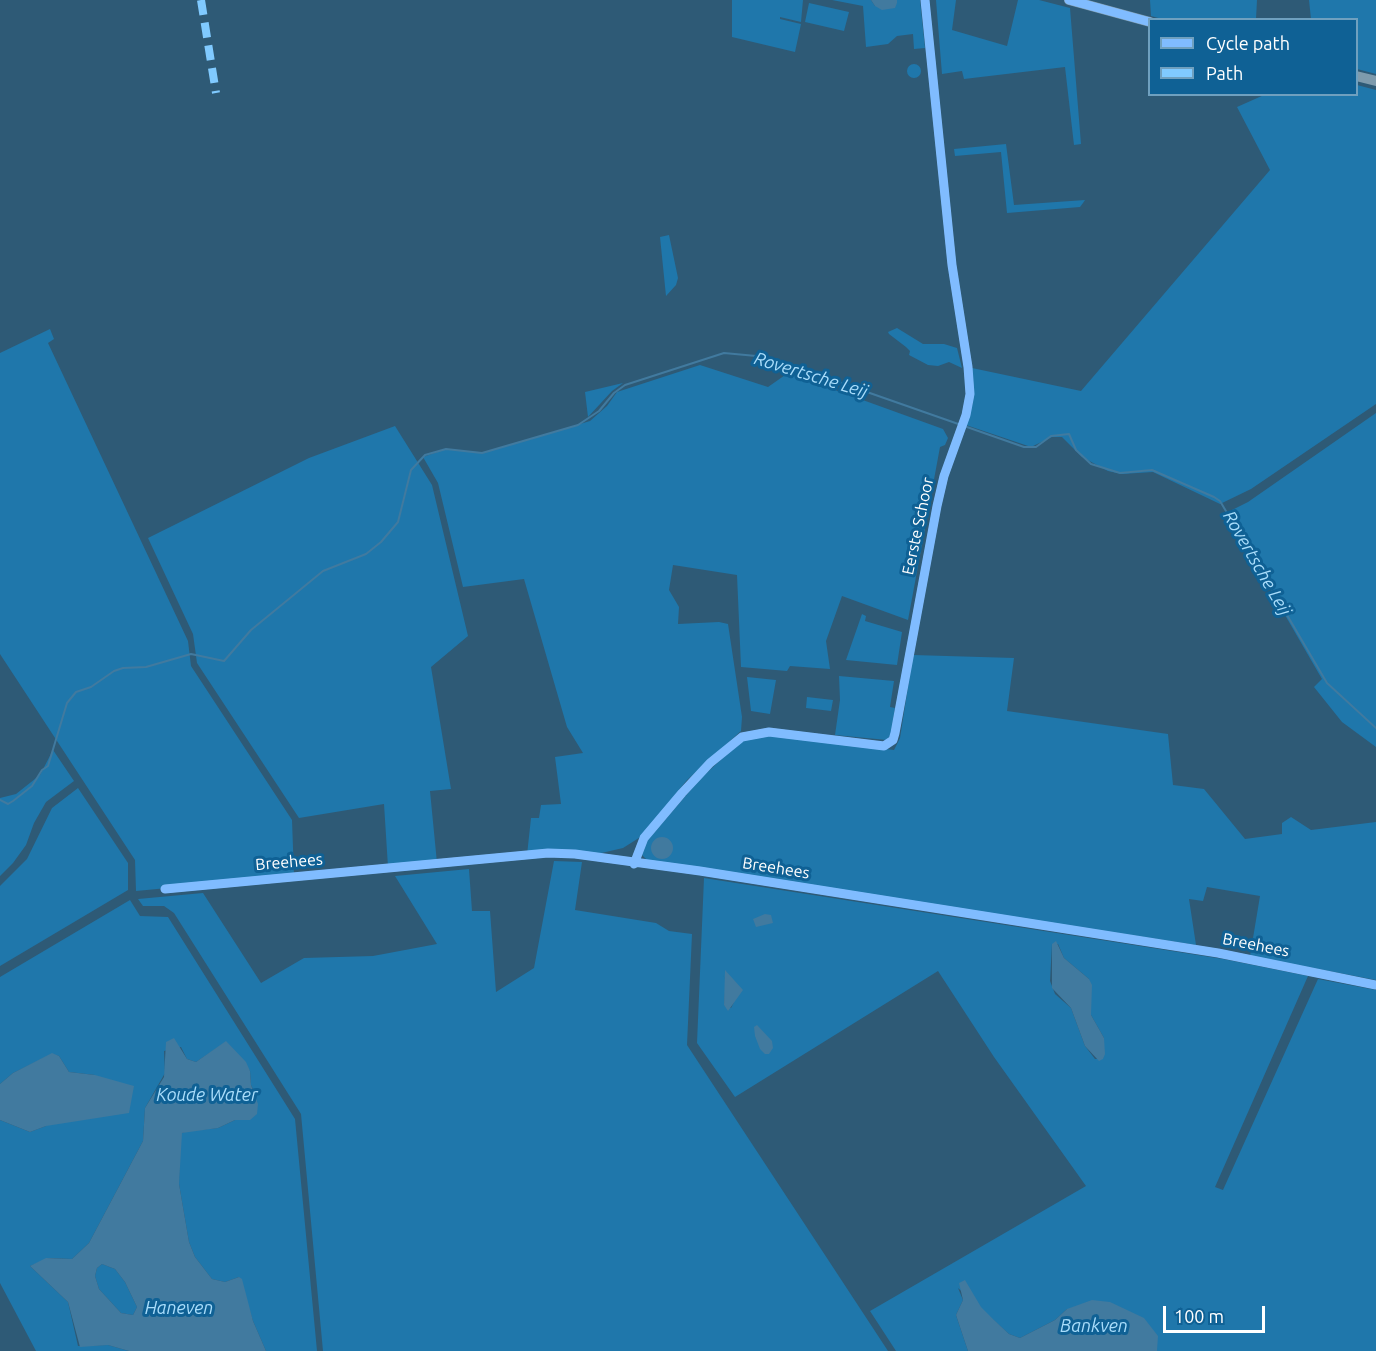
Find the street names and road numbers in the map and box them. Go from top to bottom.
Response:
street label: Eerste Schoor [898,475,938,577]
street label: Breehees [254,849,324,875]
street label: Breehees [741,853,811,883]
street label: Breehees [1221,929,1291,961]

